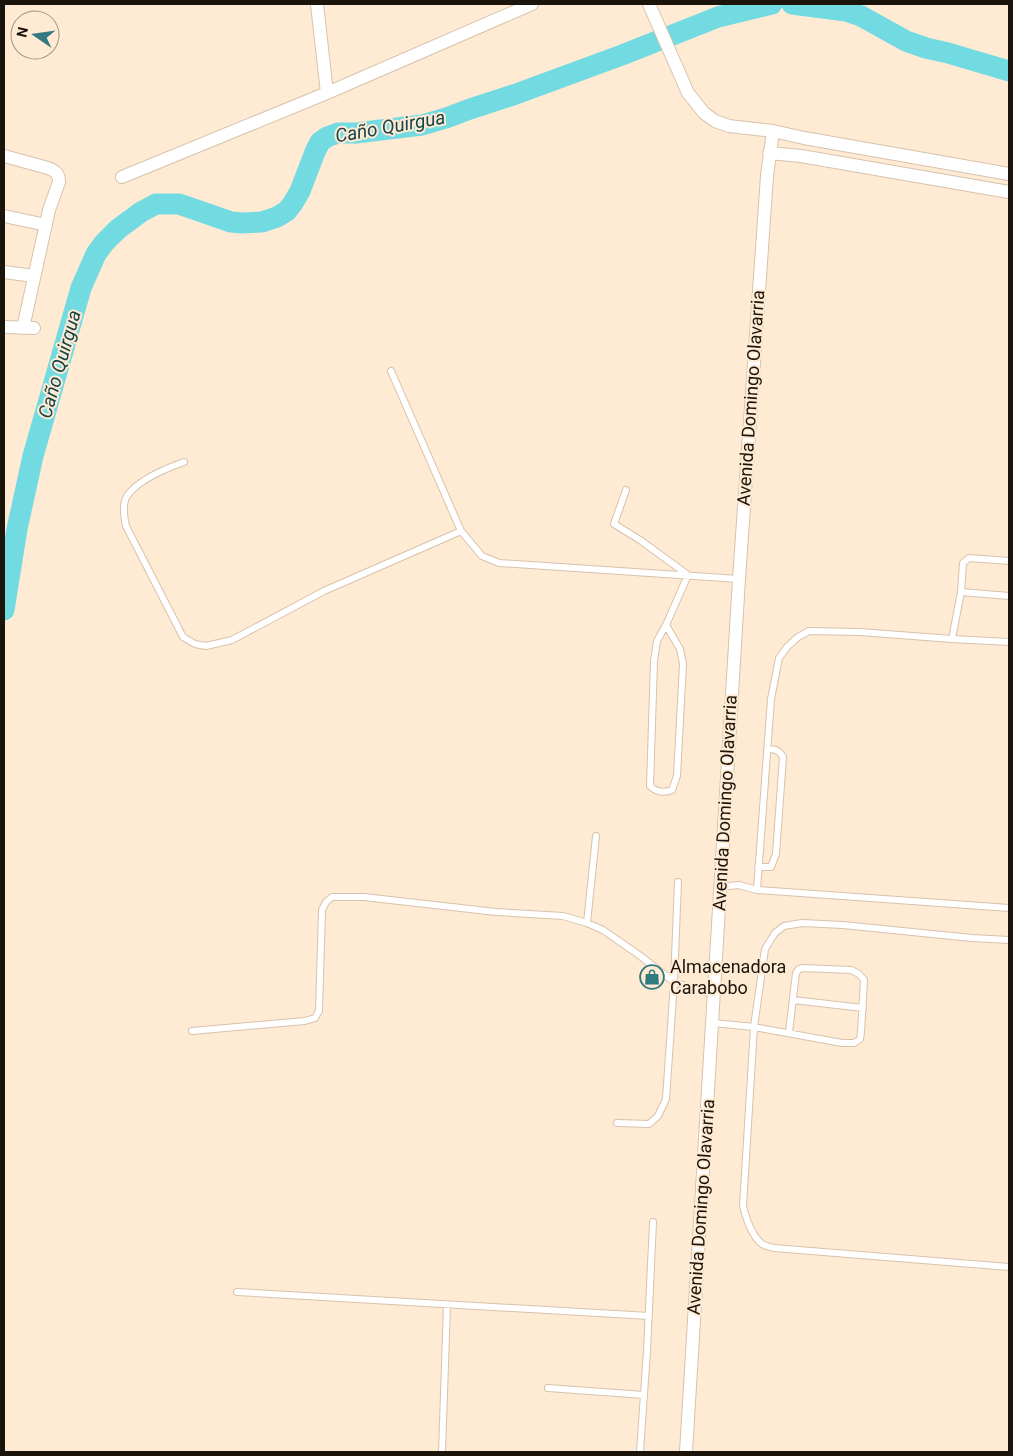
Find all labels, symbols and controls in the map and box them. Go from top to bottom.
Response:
north arrow [10,10,60,60]
text: N [13,25,31,39]
water label: Caño Quirgua [333,106,447,147]
street label: Avenida Domingo Olavarria [732,289,769,507]
water label: Caño Quirgua [33,307,86,421]
street label: Avenida Domingo Olavarria [708,694,741,912]
place label: Almacenadora Carabobo [670,956,786,998]
shop icon: Almacenadora Carabobo [639,964,665,990]
street label: Avenida Domingo Olavarria [682,1098,719,1316]

